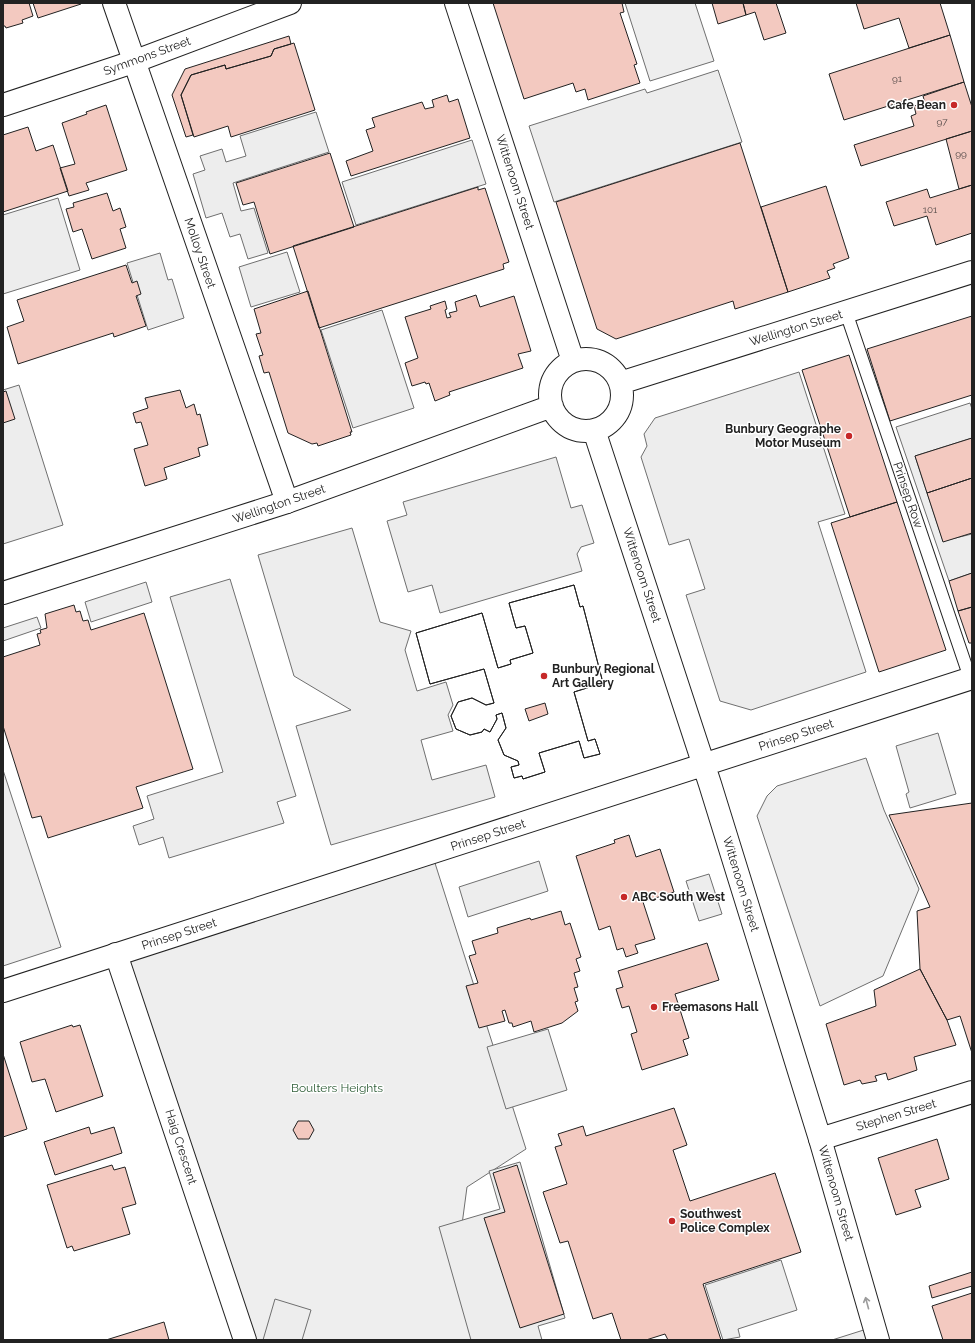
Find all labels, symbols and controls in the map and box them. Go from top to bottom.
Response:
street label: Symmons Street [101,34,193,78]
house number: 91 [892,73,903,84]
place label: Cafe Bean [887,98,946,112]
marker: Cafe Bean [949,100,959,110]
house number: 97 [936,116,948,127]
street label: Wittenoom Street [493,133,537,231]
house number: 99 [955,148,967,159]
house number: 101 [923,204,938,215]
street label: Molloy Street [181,216,219,290]
street label: Wellington Street [748,307,844,349]
place label: Bunbury Geographe Motor Museum [725,422,841,450]
marker: Bunbury Geographe Motor Museum [844,431,854,441]
street label: Prinsep Row [890,460,926,530]
street label: Wellington Street [231,482,327,526]
street label: Wittenoom Street [620,526,664,624]
place label: Bunbury Regional Art Gallery [552,662,655,690]
marker: Bunbury Regional Art Gallery [539,671,549,681]
street label: Prinsep Street [757,716,835,754]
street label: Prinsep Street [449,816,527,854]
street label: Wittenoom Street [720,835,762,933]
place label: ABC South West [632,890,726,904]
marker: ABC South West [619,892,629,902]
street label: Prinsep Street [140,915,218,953]
place label: Freemasons Hall [662,1000,758,1014]
marker: Freemasons Hall [649,1002,659,1012]
park label: Boulters Heights [291,1081,383,1095]
street label: Stephen Street [854,1096,938,1134]
street label: Haig Crescent [162,1108,200,1186]
street label: Wittenoom Street [816,1144,856,1242]
place label: Southwest Police Complex [680,1207,770,1235]
marker: Southwest Police Complex [667,1216,677,1226]
one-way arrow [862,1297,870,1310]

